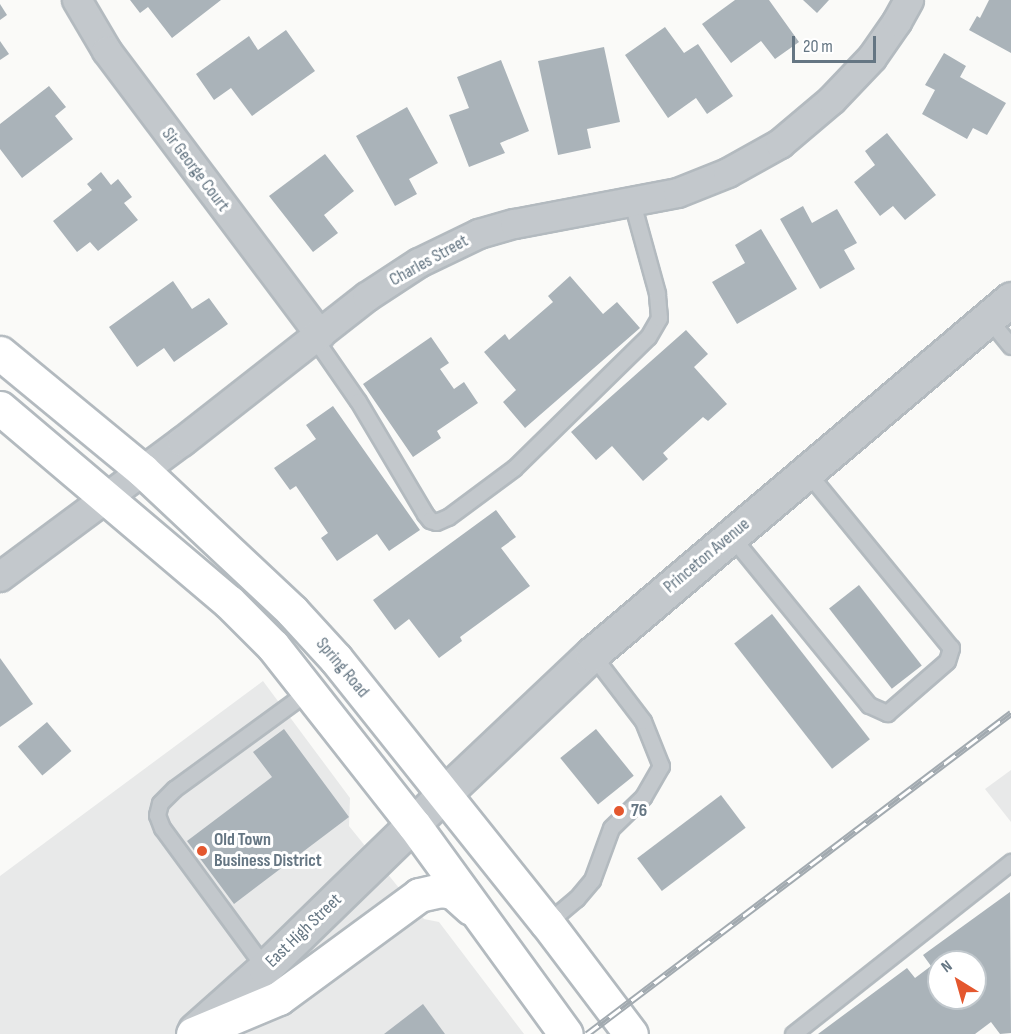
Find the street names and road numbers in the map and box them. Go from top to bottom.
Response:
street label: Sir George Court [157,124,233,216]
street label: Charles Street [386,231,472,291]
street label: Princeton Avenue [660,514,754,598]
street label: Spring Road [311,634,373,702]
street label: East High Street [262,890,346,972]

